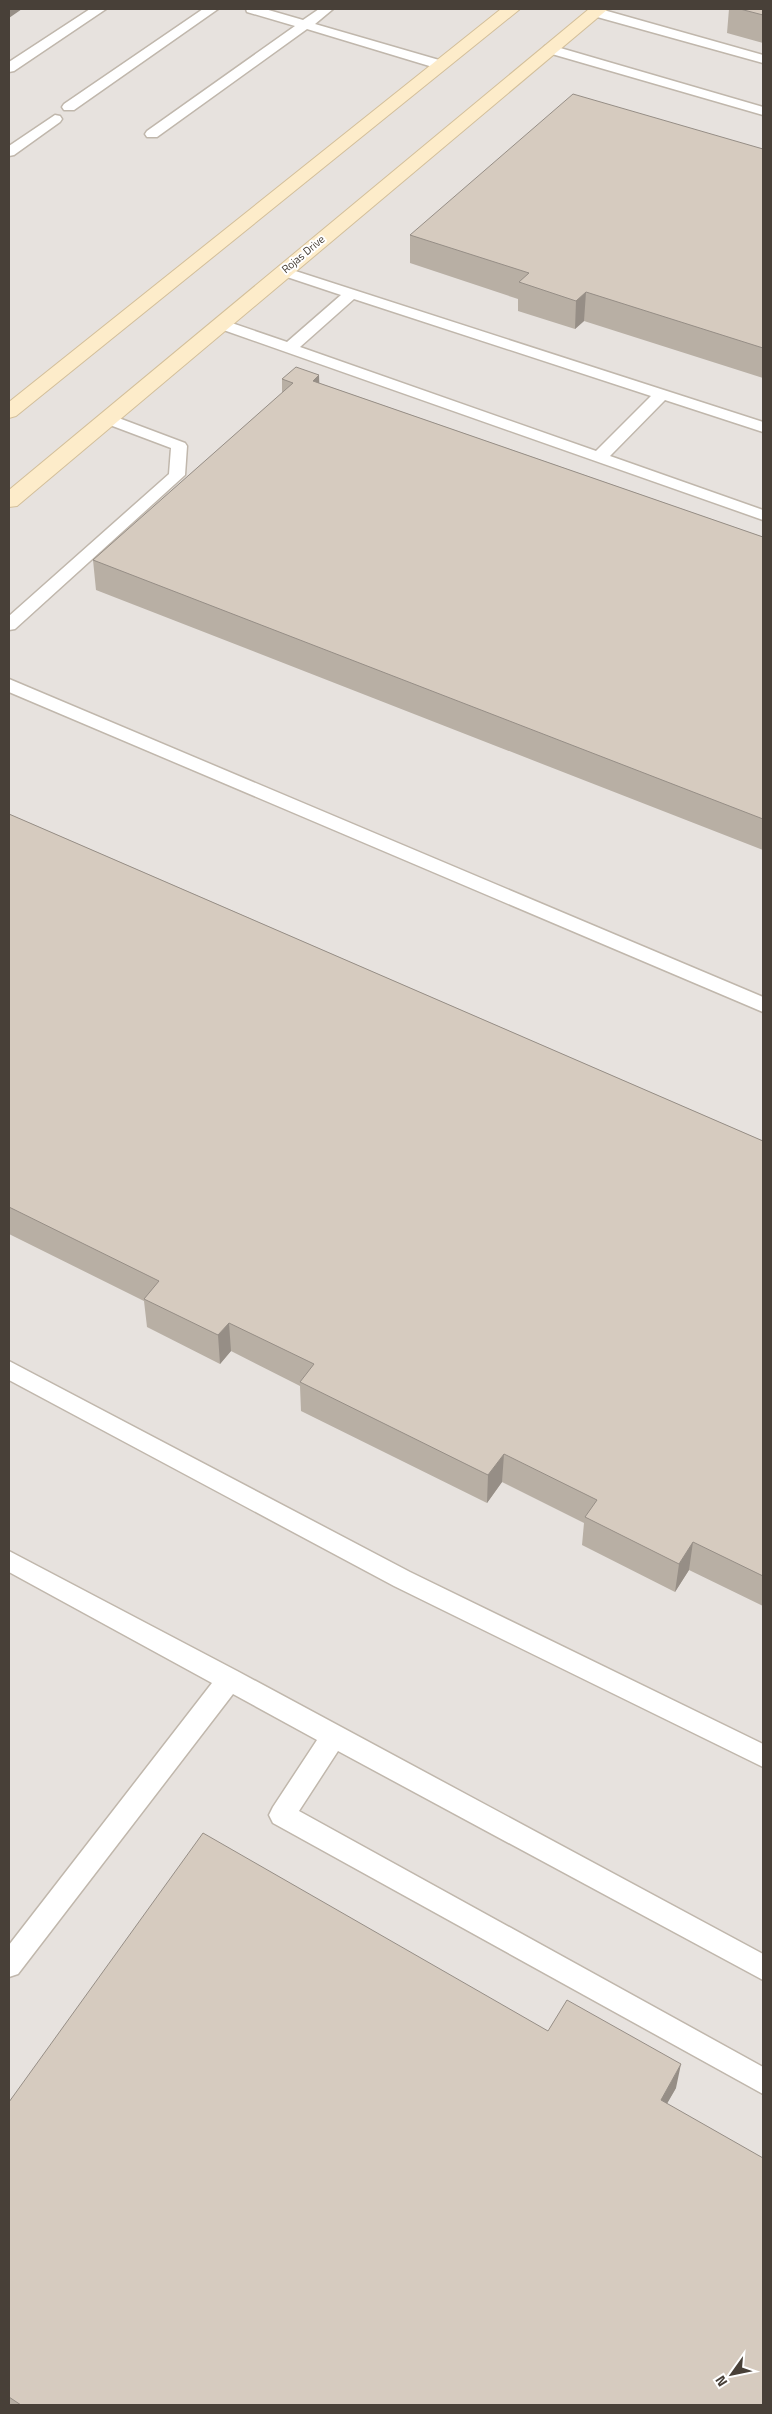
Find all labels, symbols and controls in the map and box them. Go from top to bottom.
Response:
street label: Rojas Drive [278,231,328,277]
north arrow [707,2349,757,2399]
text: N [709,2372,732,2391]

